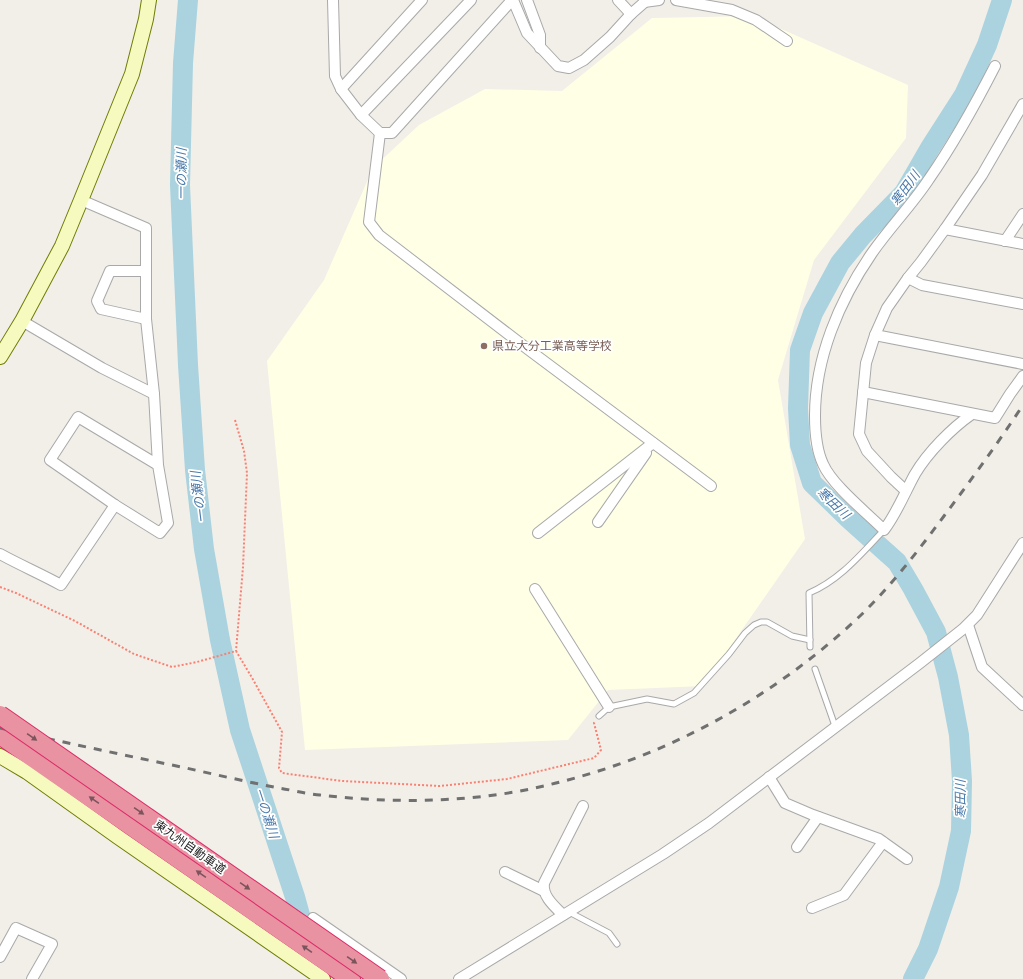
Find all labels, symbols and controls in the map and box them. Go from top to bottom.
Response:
water label: 一の瀬川 [174,146,189,200]
water label: 寒田川 [888,166,924,208]
place label: 県立大分工業高等学校 [492,339,612,353]
marker: 県立大分工業高等学校 [479,341,489,351]
water label: 一の瀬川 [188,468,209,524]
water label: 寒田川 [814,485,854,524]
one-way arrow [27,733,37,741]
water label: 寒田川 [953,777,968,819]
water label: 一の瀬川 [251,786,282,842]
one-way arrow [89,796,99,804]
one-way arrow [133,807,144,815]
street label: 東九州自動車道 [152,817,228,877]
one-way arrow [196,870,206,878]
one-way arrow [240,882,251,890]
one-way arrow [302,945,313,953]
one-way arrow [347,956,357,964]

